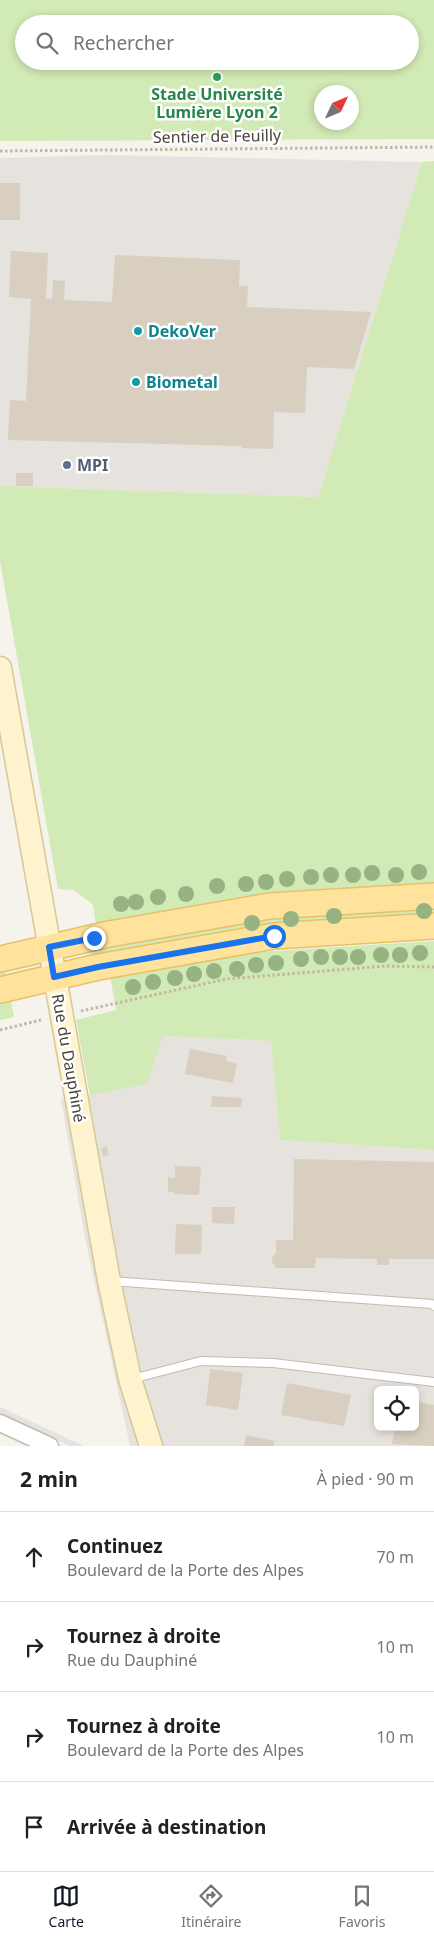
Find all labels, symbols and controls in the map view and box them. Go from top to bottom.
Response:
search box [15,15,419,70]
icon: search [33,29,61,57]
text: Rechercher [73,30,174,56]
marker: Stade Université Lumière Lyon 2 [211,71,223,83]
place label: Stade Université Lumière Lyon 2 [151,83,283,123]
north arrow [314,85,359,130]
street label: Sentier de Feuilly [153,124,282,148]
place label: DekoVer [148,320,216,342]
marker: DekoVer [132,325,144,337]
place label: Biometal [146,371,218,393]
marker: Biometal [130,376,142,388]
place label: MPI [77,454,108,476]
marker: MPI [61,459,73,471]
route start [263,925,286,948]
route end [83,927,106,950]
street label: Rue du Dauphiné [47,992,91,1124]
map controls [374,1386,419,1431]
button: locate [374,1386,419,1431]
text: 2 min [20,1465,78,1493]
text: À pied · 90 m [317,1468,414,1490]
text: Continuez [67,1533,163,1559]
icon: ahead [20,1543,48,1571]
text: 70 m [377,1546,414,1568]
text: Boulevard de la Porte des Alpes [67,1559,304,1581]
text: Tournez à droite [67,1623,221,1649]
icon: right [20,1633,48,1661]
text: 10 m [377,1636,414,1658]
text: Rue du Dauphiné [67,1649,197,1671]
text: Tournez à droite [67,1713,221,1739]
icon: right [20,1723,48,1751]
text: 10 m [377,1726,414,1748]
text: Boulevard de la Porte des Alpes [67,1739,304,1761]
icon: arrive [20,1813,48,1841]
text: Arrivée à destination [67,1814,266,1840]
tab: Carte [49,1882,84,1931]
tab: Itinéraire [181,1882,241,1931]
tab: Favoris [339,1882,385,1931]

